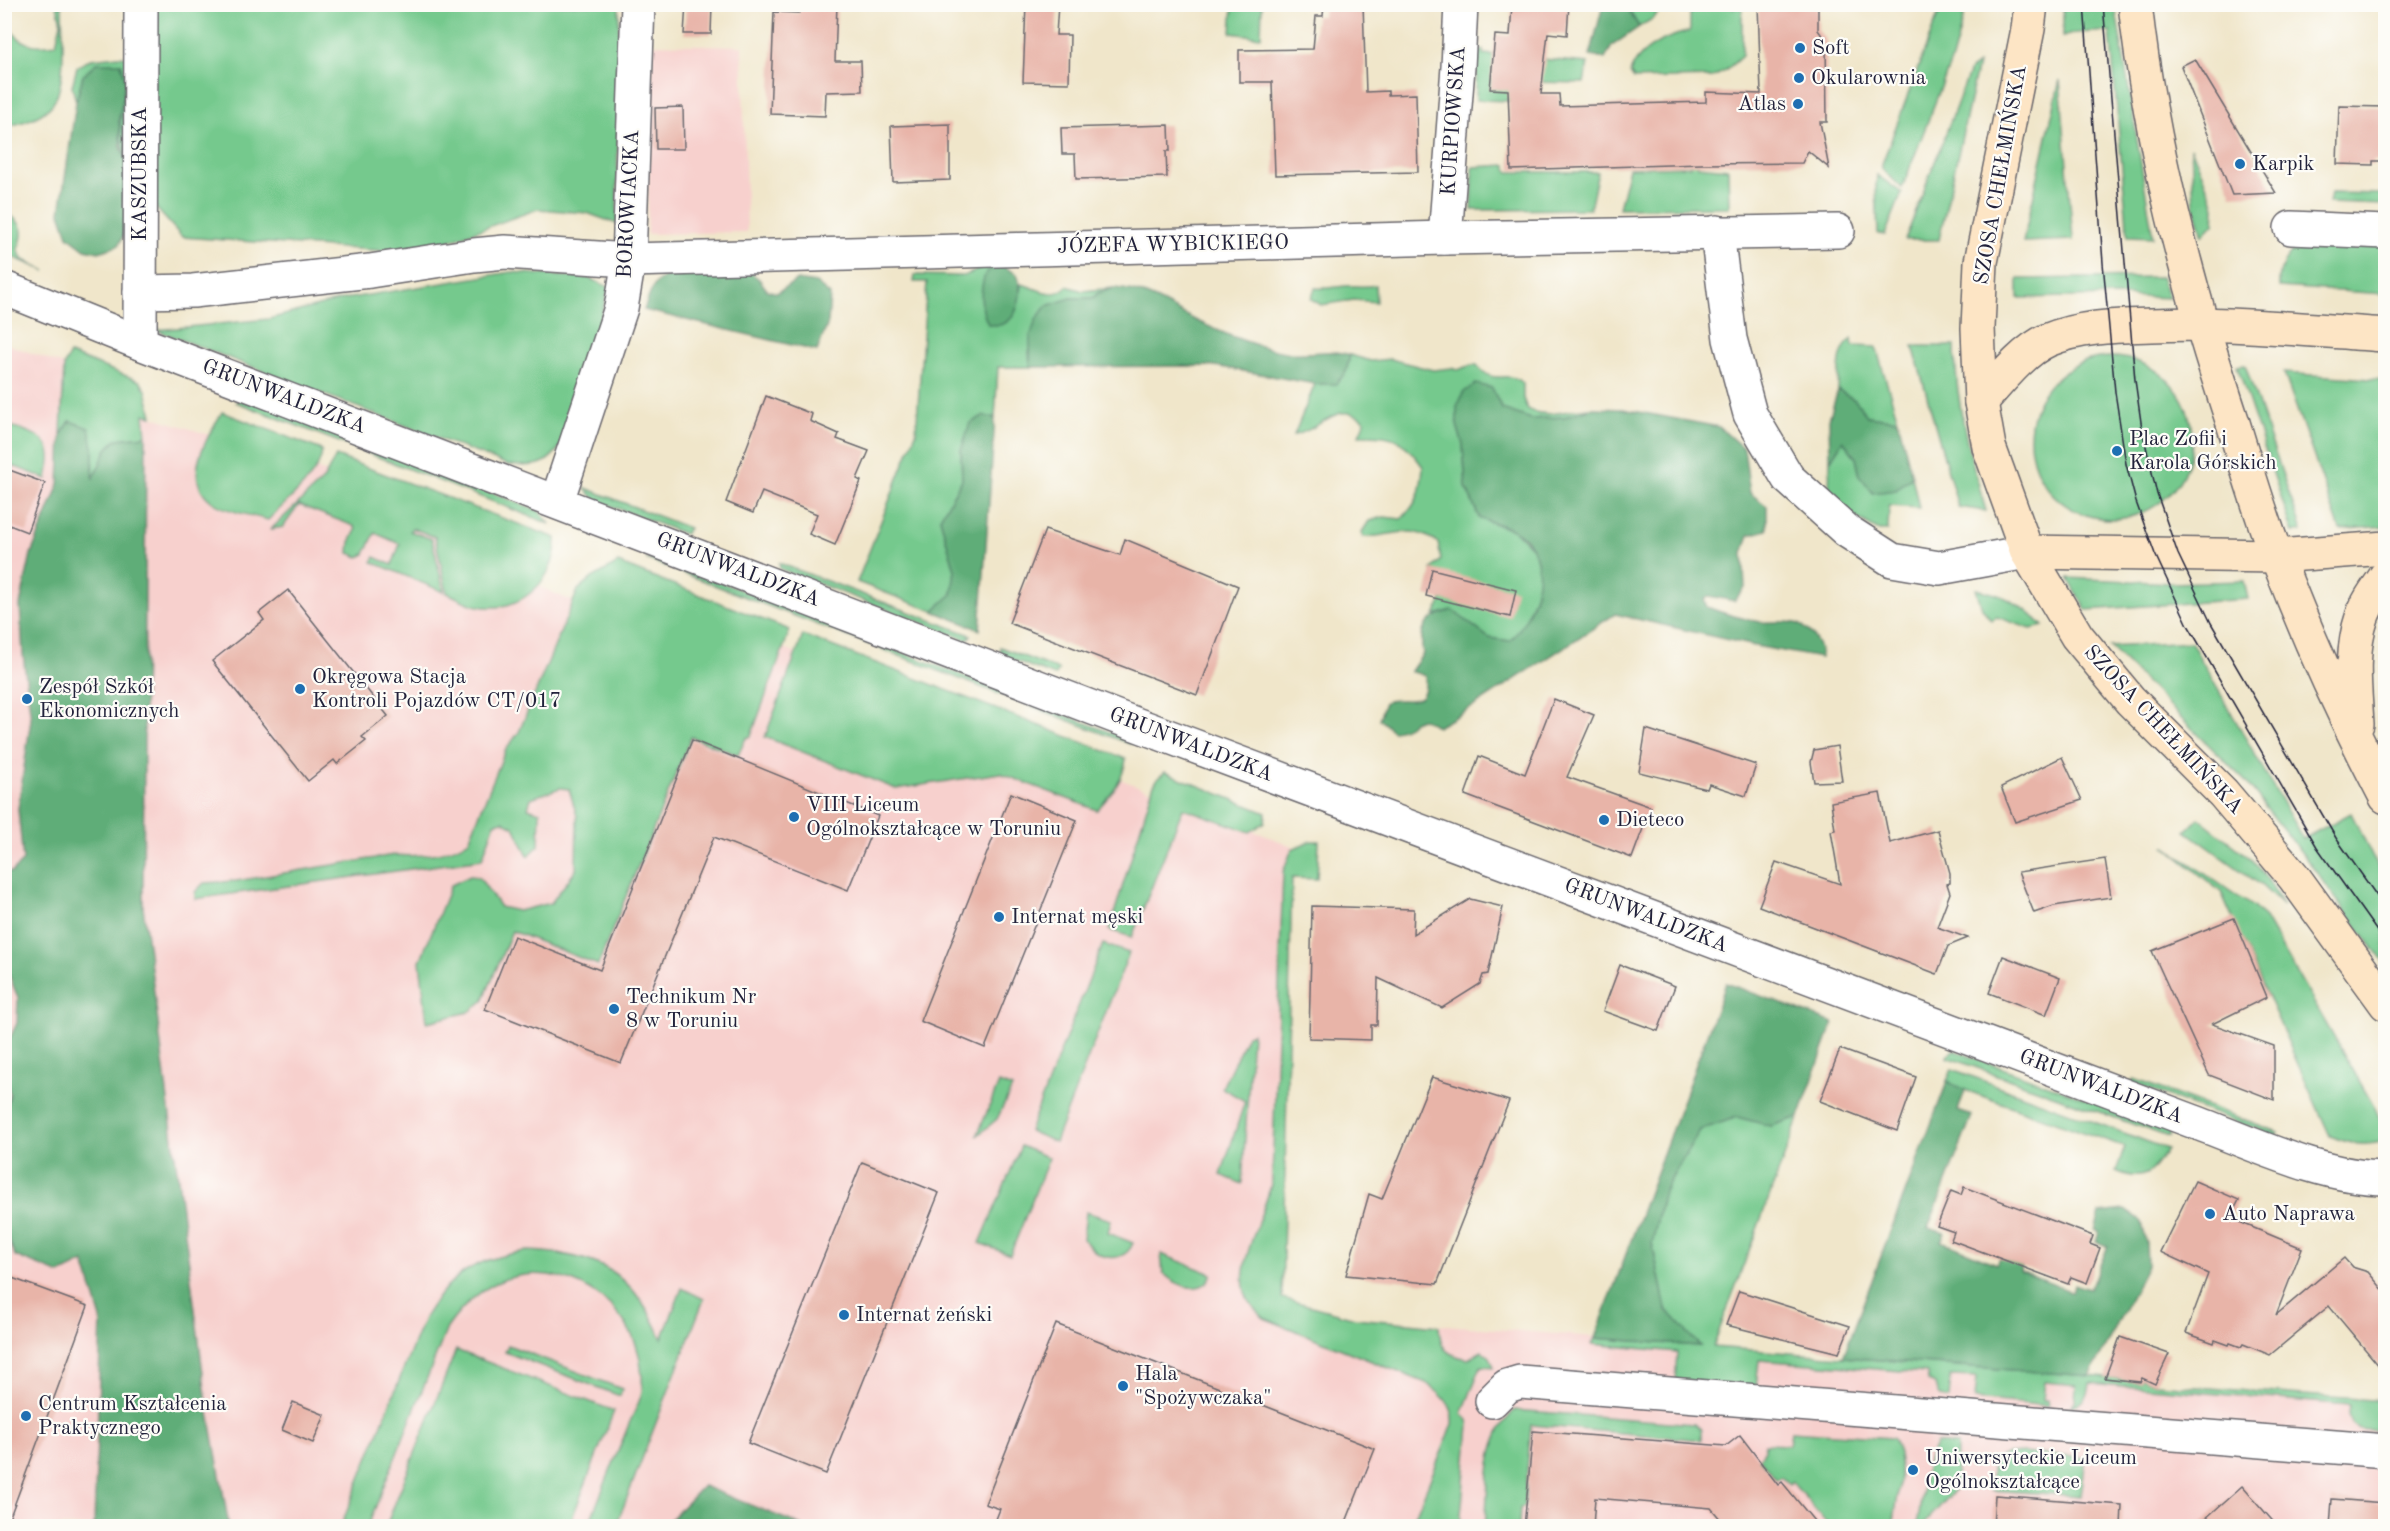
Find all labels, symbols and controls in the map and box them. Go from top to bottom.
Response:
place label: Soft [1812,38,1850,59]
marker: Soft [1793,41,1807,55]
street label: KURPIOWSKA [1438,45,1470,197]
street label: SZOSA CHEŁMIŃSKA [1966,63,2031,286]
place label: Okularownia [1811,68,1926,89]
marker: Okularownia [1792,71,1806,85]
place label: Atlas [1737,94,1786,115]
marker: Atlas [1791,97,1805,111]
street label: KASZUBSKA [130,107,151,241]
street label: BOROWIACKA [615,129,643,279]
place label: Karpik [2252,154,2314,175]
marker: Karpik [2233,157,2247,171]
street label: JÓZEFA WYBICKIEGO [1057,227,1289,258]
street label: GRUNWALDZKA [199,356,369,438]
place label: Plac Zofii i Karola Górskich [2129,429,2277,474]
marker: Plac Zofii i Karola Górskich [2110,444,2124,458]
street label: GRUNWALDZKA [653,529,823,611]
street label: SZOSA CHEŁMIŃSKA [2079,638,2250,819]
place label: Okręgowa Stacja Kontroli Pojazdów CT/017 [312,667,561,712]
place label: Zespół Szkół Ekonomicznych [39,677,179,722]
marker: Okręgowa Stacja Kontroli Pojazdów CT/017 [293,682,307,696]
marker: Zespół Szkół Ekonomicznych [20,692,34,706]
street label: GRUNWALDZKA [1106,704,1276,786]
place label: VIII Liceum Ogólnokształcące w Toruniu [806,795,1061,840]
marker: VIII Liceum Ogólnokształcące w Toruniu [787,810,801,824]
place label: Dieteco [1616,810,1684,831]
marker: Dieteco [1597,813,1611,827]
street label: GRUNWALDZKA [1561,875,1731,957]
place label: Internat męski [1011,907,1143,928]
marker: Internat męski [992,910,1006,924]
place label: Technikum Nr 8 w Toruniu [626,987,757,1032]
marker: Technikum Nr 8 w Toruniu [607,1002,621,1016]
street label: GRUNWALDZKA [2016,1046,2186,1128]
place label: Auto Naprawa [2222,1204,2355,1225]
marker: Auto Naprawa [2203,1207,2217,1221]
place label: Internat żeński [856,1305,992,1326]
marker: Internat żeński [837,1308,851,1322]
place label: Hala "Spożywczaka" [1135,1364,1272,1409]
marker: Hala "Spożywczaka" [1116,1379,1130,1393]
place label: Centrum Kształcenia Praktycznego [38,1394,227,1439]
marker: Centrum Kształcenia Praktycznego [19,1409,33,1423]
place label: Uniwersyteckie Liceum Ogólnokształcące [1925,1448,2137,1493]
marker: Uniwersyteckie Liceum Ogólnokształcące [1906,1463,1920,1477]

